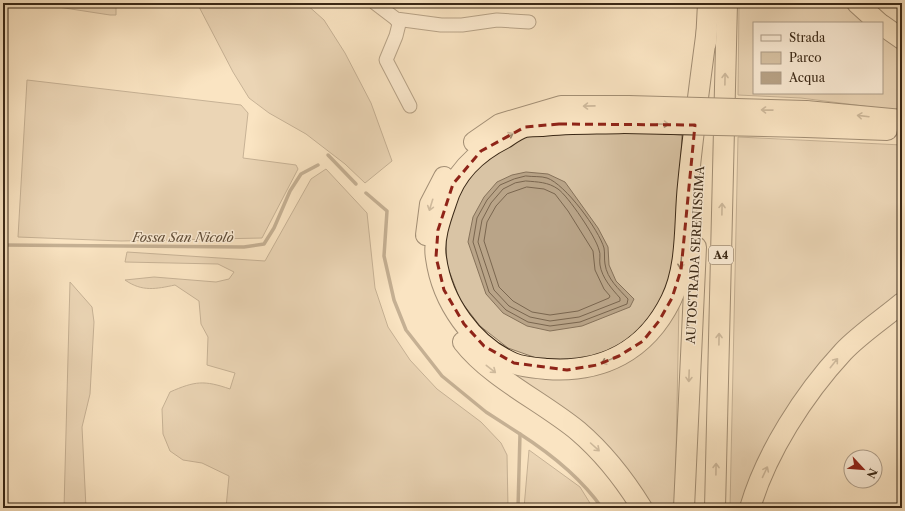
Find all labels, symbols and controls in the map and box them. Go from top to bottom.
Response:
legend [753,22,883,94]
text: Strada [789,30,826,45]
text: Parco [789,50,822,65]
text: Acqua [788,70,826,85]
one-way arrow [721,73,729,86]
one-way arrow [583,102,596,110]
one-way arrow [761,106,774,114]
one-way arrow [857,112,870,119]
one-way arrow [656,120,669,128]
one-way arrow [501,132,513,140]
street label: AUTOSTRADA SERENISSIMA [683,164,707,345]
one-way arrow [427,198,434,211]
one-way arrow [718,203,726,216]
water label: Fossa San Nicolò [131,229,234,245]
road number: A4 [709,246,733,264]
one-way arrow [678,256,685,269]
one-way arrow [715,333,722,346]
one-way arrow [602,358,614,366]
one-way arrow [830,358,839,368]
one-way arrow [486,364,497,373]
one-way arrow [686,369,693,382]
one-way arrow [590,442,600,452]
north arrow [843,449,883,489]
one-way arrow [712,463,719,476]
one-way arrow [761,466,769,478]
text: N [863,466,880,481]

